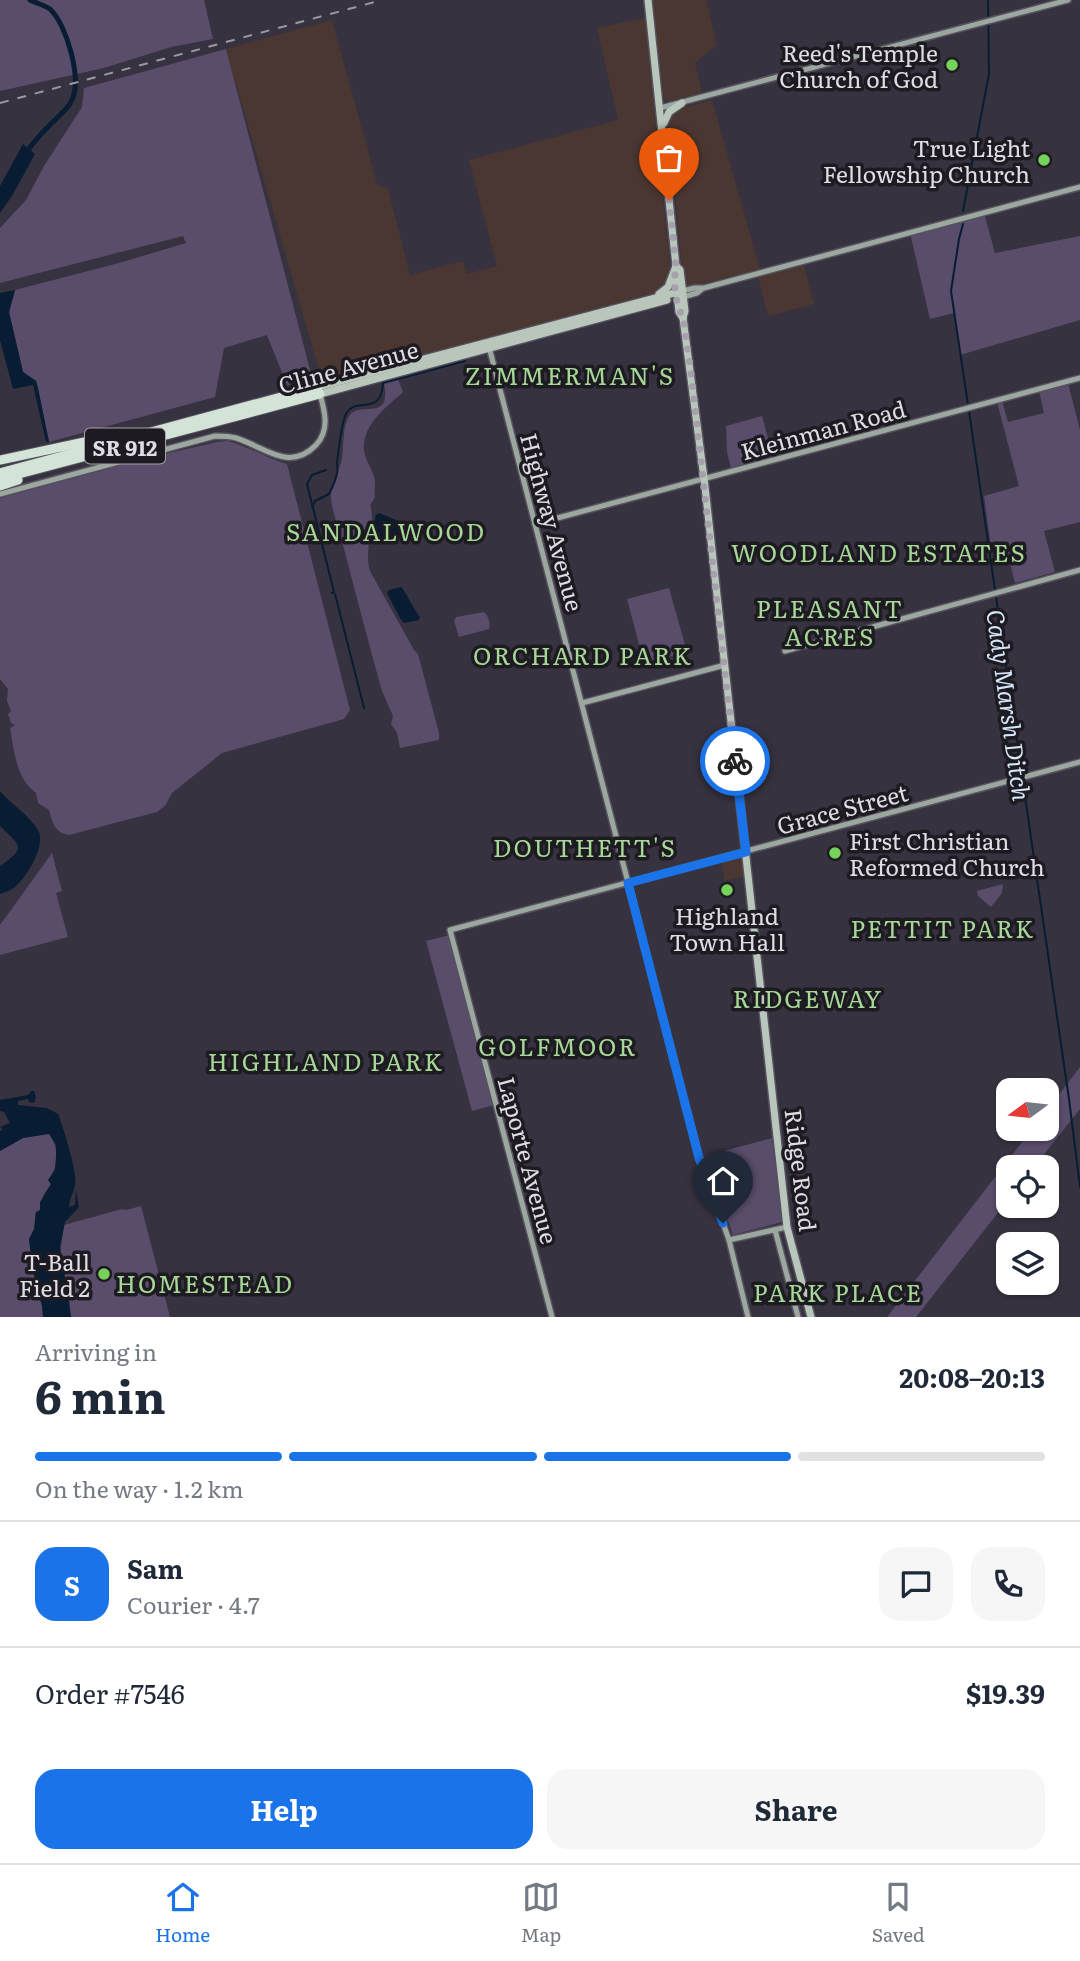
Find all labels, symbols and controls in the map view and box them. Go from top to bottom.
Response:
place label: Reed's Temple Church of God [779,35,938,95]
marker: Reed's Temple Church of God [944,57,960,73]
pin [639,128,699,200]
place label: True Light Fellowship Church [823,130,1031,190]
icon: bag [650,139,688,177]
marker: True Light Fellowship Church [1036,152,1052,168]
street label: Cline Avenue [274,331,422,401]
district label: ZIMMERMAN'S [465,357,675,392]
street label: Kleinman Road [737,391,909,467]
road number: SR 912 [85,428,165,464]
street label: Highway Avenue [513,429,593,615]
district label: SANDALWOOD [286,513,486,548]
district label: WOODLAND ESTATES [731,534,1027,569]
district label: PLEASANT ACRES [756,590,904,653]
water label: Cady Marsh Ditch [979,607,1041,803]
district label: ORCHARD PARK [473,637,693,672]
courier [700,726,770,796]
icon: bike [716,742,754,780]
street label: Grace Street [773,774,912,842]
place label: First Christian Reformed Church [849,823,1045,883]
district label: DOUTHETT'S [493,829,677,864]
marker: First Christian Reformed Church [827,845,843,861]
marker: Highland Town Hall [719,882,735,898]
place label: Highland Town Hall [669,898,785,958]
district label: PETTIT PARK [851,910,1035,945]
district label: RIDGEWAY [733,980,883,1015]
district label: GOLFMOOR [478,1028,638,1063]
district label: HIGHLAND PARK [208,1043,444,1078]
street label: Laporte Avenue [490,1073,568,1247]
north arrow [996,1078,1059,1141]
map controls [996,1078,1059,1295]
street label: Ridge Road [778,1107,826,1233]
pin [693,1151,753,1223]
button: locate [996,1155,1059,1218]
icon: home [704,1162,742,1200]
button: layers [996,1232,1059,1295]
place label: T-Ball Field 2 [19,1244,90,1304]
district label: HOMESTEAD [116,1265,294,1300]
marker: T-Ball Field 2 [96,1266,112,1282]
district label: PARK PLACE [753,1274,923,1309]
text: Arriving in [35,1334,157,1368]
text: 20:08–20:13 [899,1357,1045,1396]
text: 6 min [35,1360,166,1428]
text: On the way · 1.2 km [35,1471,244,1505]
button: chat [879,1547,953,1621]
button: phone [971,1547,1045,1621]
text: Sam [127,1548,183,1587]
text: S [64,1565,80,1604]
text: Courier · 4.7 [127,1587,260,1621]
text: Order #7546 [35,1673,185,1712]
text: $19.39 [966,1673,1045,1712]
button: Help [35,1769,533,1849]
button: Share [547,1769,1045,1849]
tab: Home [155,1878,210,1948]
tab: Map [521,1878,561,1948]
tab: Saved [872,1878,925,1948]

